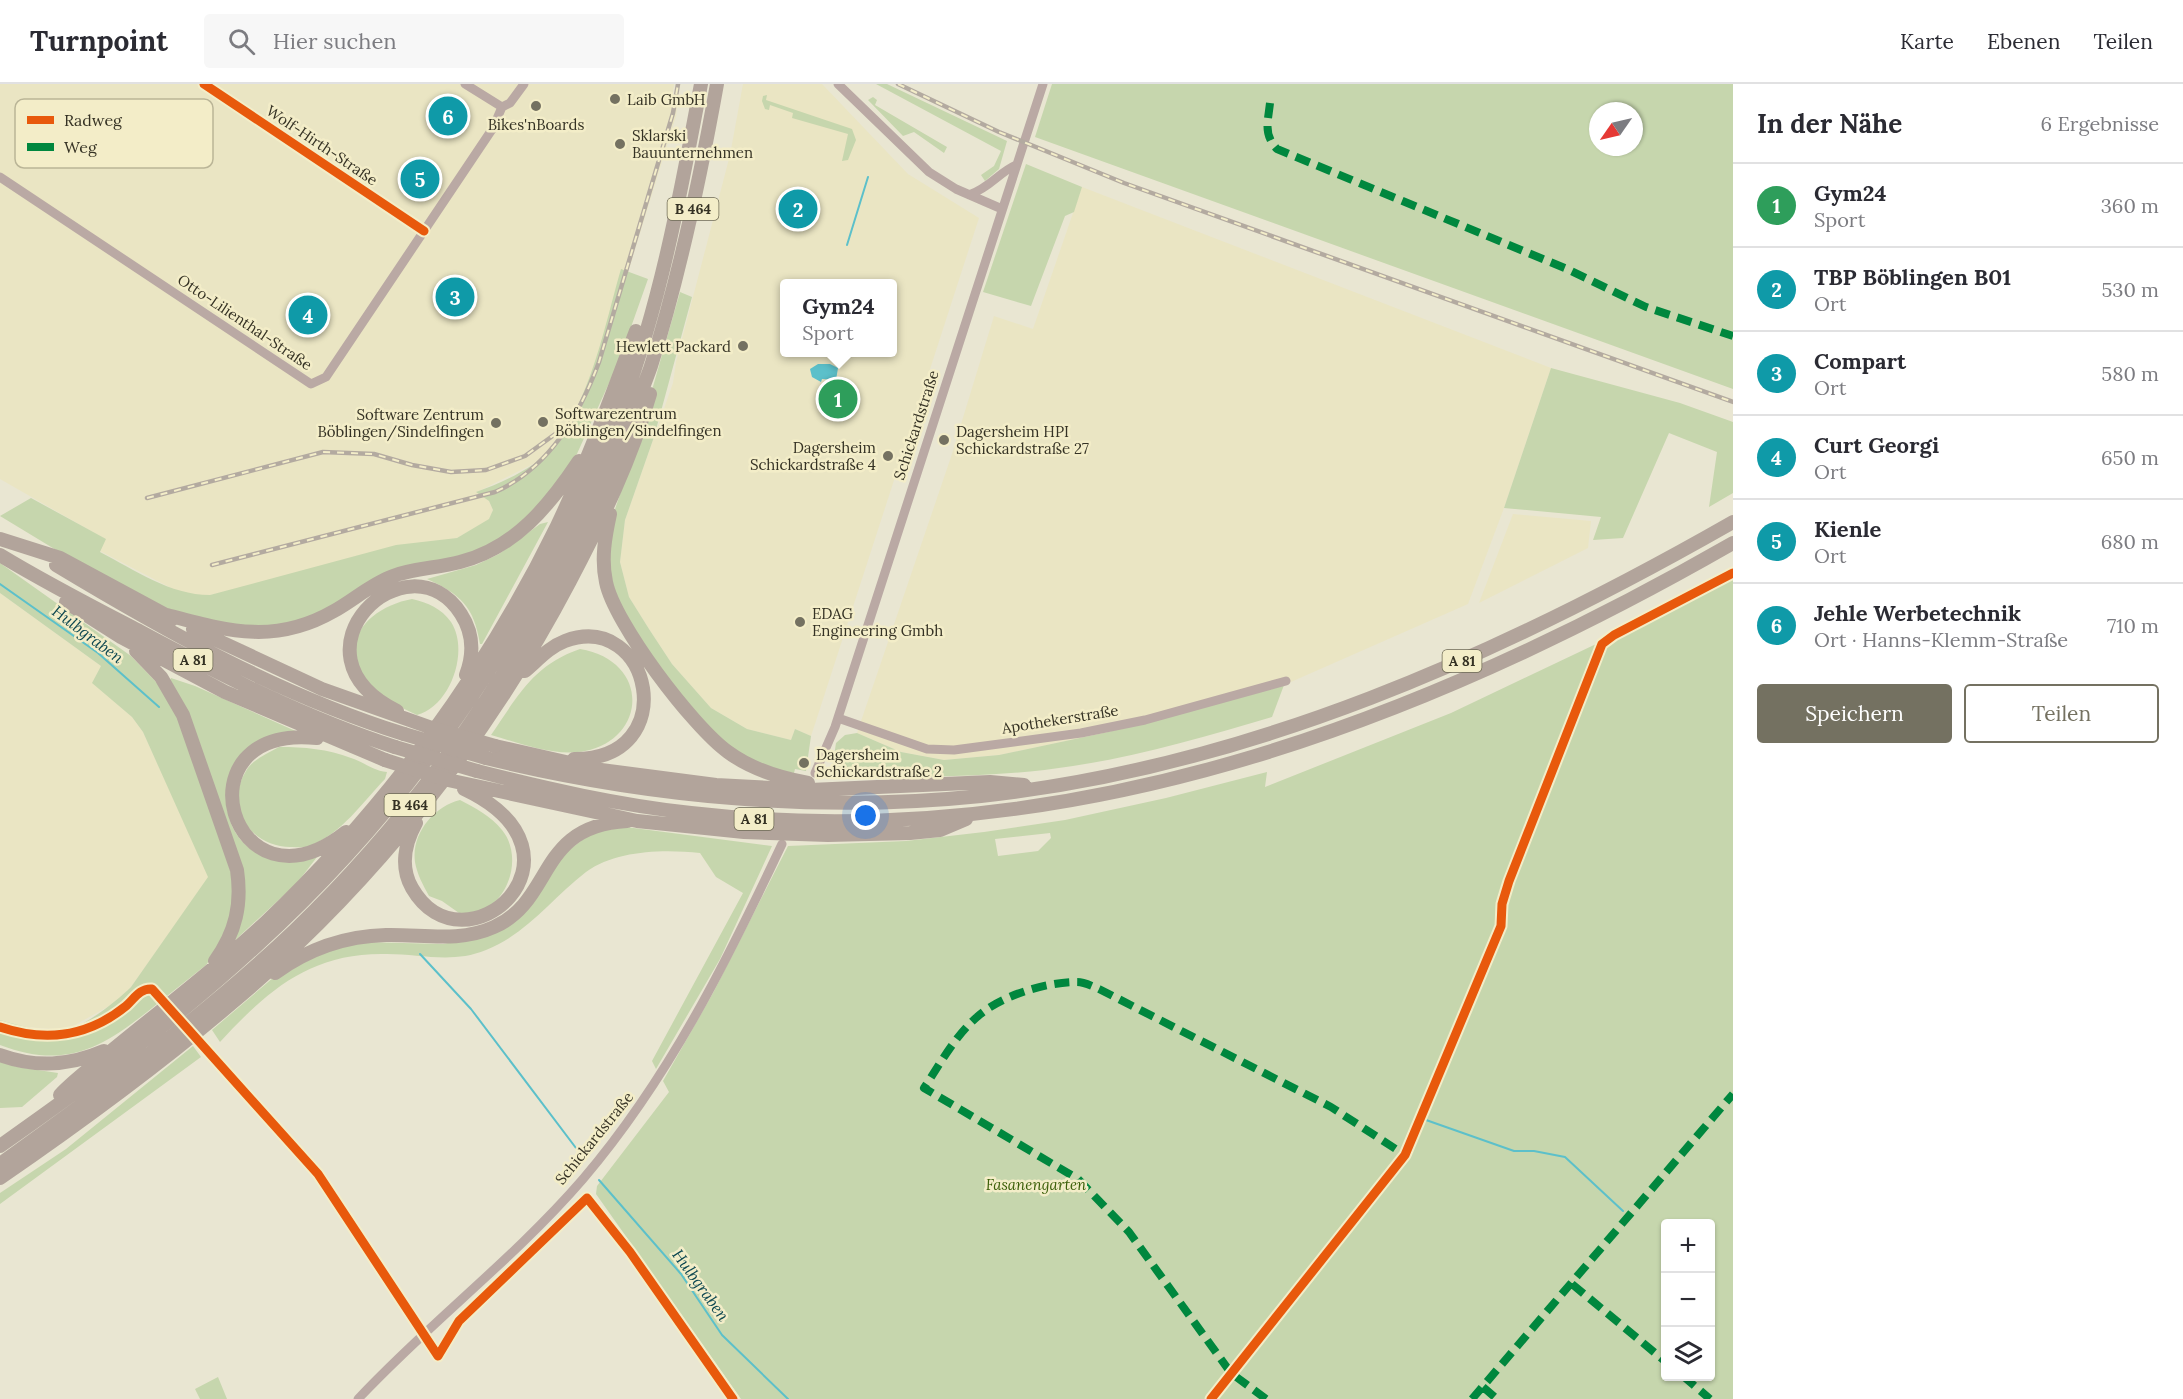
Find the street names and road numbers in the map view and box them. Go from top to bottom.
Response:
street label: Wolf-Hirth-Straße [263,101,381,189]
road number: B 464 [668,198,718,220]
street label: Otto-Lilienthal-Straße [174,270,316,374]
street label: Schickardstraße [889,368,943,482]
road number: A 81 [174,649,212,671]
road number: A 81 [1442,650,1482,672]
street label: Apothekerstraße [999,700,1120,738]
road number: B 464 [384,794,436,816]
road number: A 81 [734,808,774,830]
street label: Schickardstraße [551,1088,637,1188]

